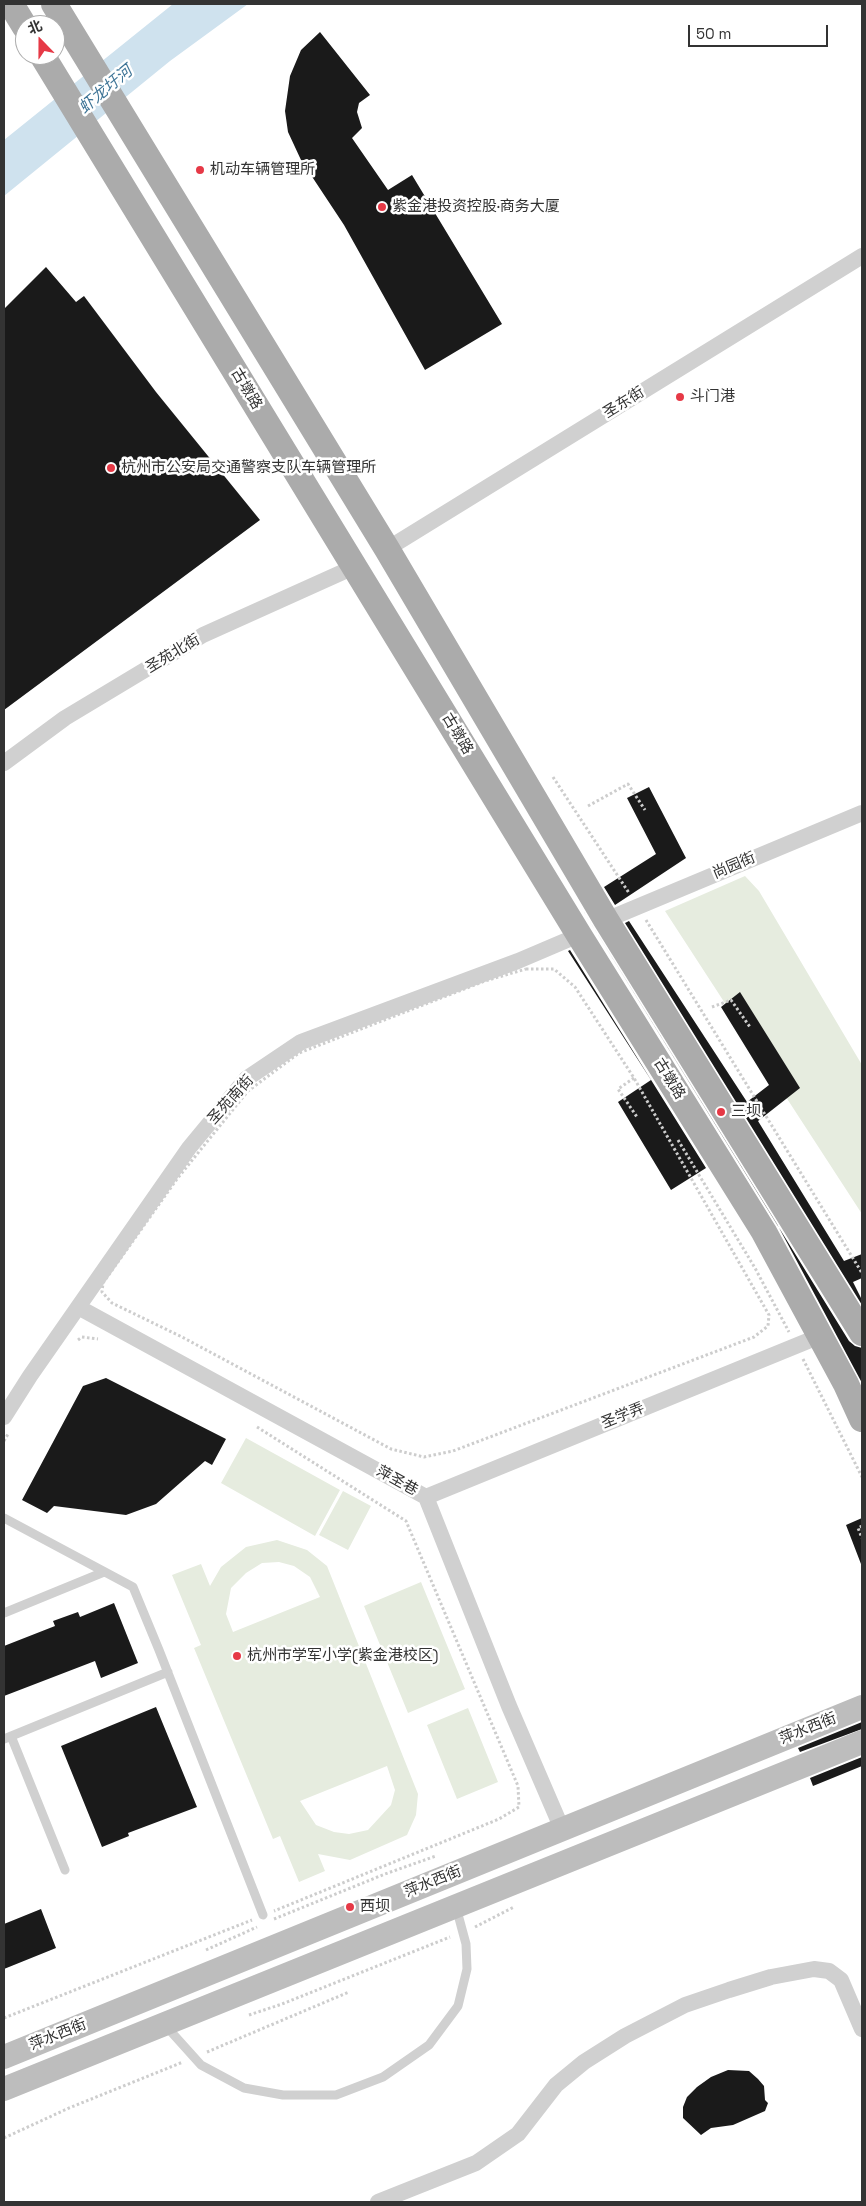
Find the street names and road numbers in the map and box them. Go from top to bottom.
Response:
street label: 古墩路 [227,365,265,413]
street label: 圣东街 [600,383,648,423]
street label: 圣苑北街 [143,631,203,677]
street label: 古墩路 [438,710,476,758]
street label: 尚园街 [710,849,758,883]
street label: 古墩路 [649,1055,689,1103]
street label: 圣苑南街 [204,1072,258,1128]
street label: 圣学弄 [599,1399,647,1433]
street label: 萍圣巷 [373,1462,421,1500]
street label: 萍水西街 [777,1709,839,1749]
street label: 萍水西街 [402,1862,464,1902]
street label: 萍水西街 [27,2015,89,2055]

